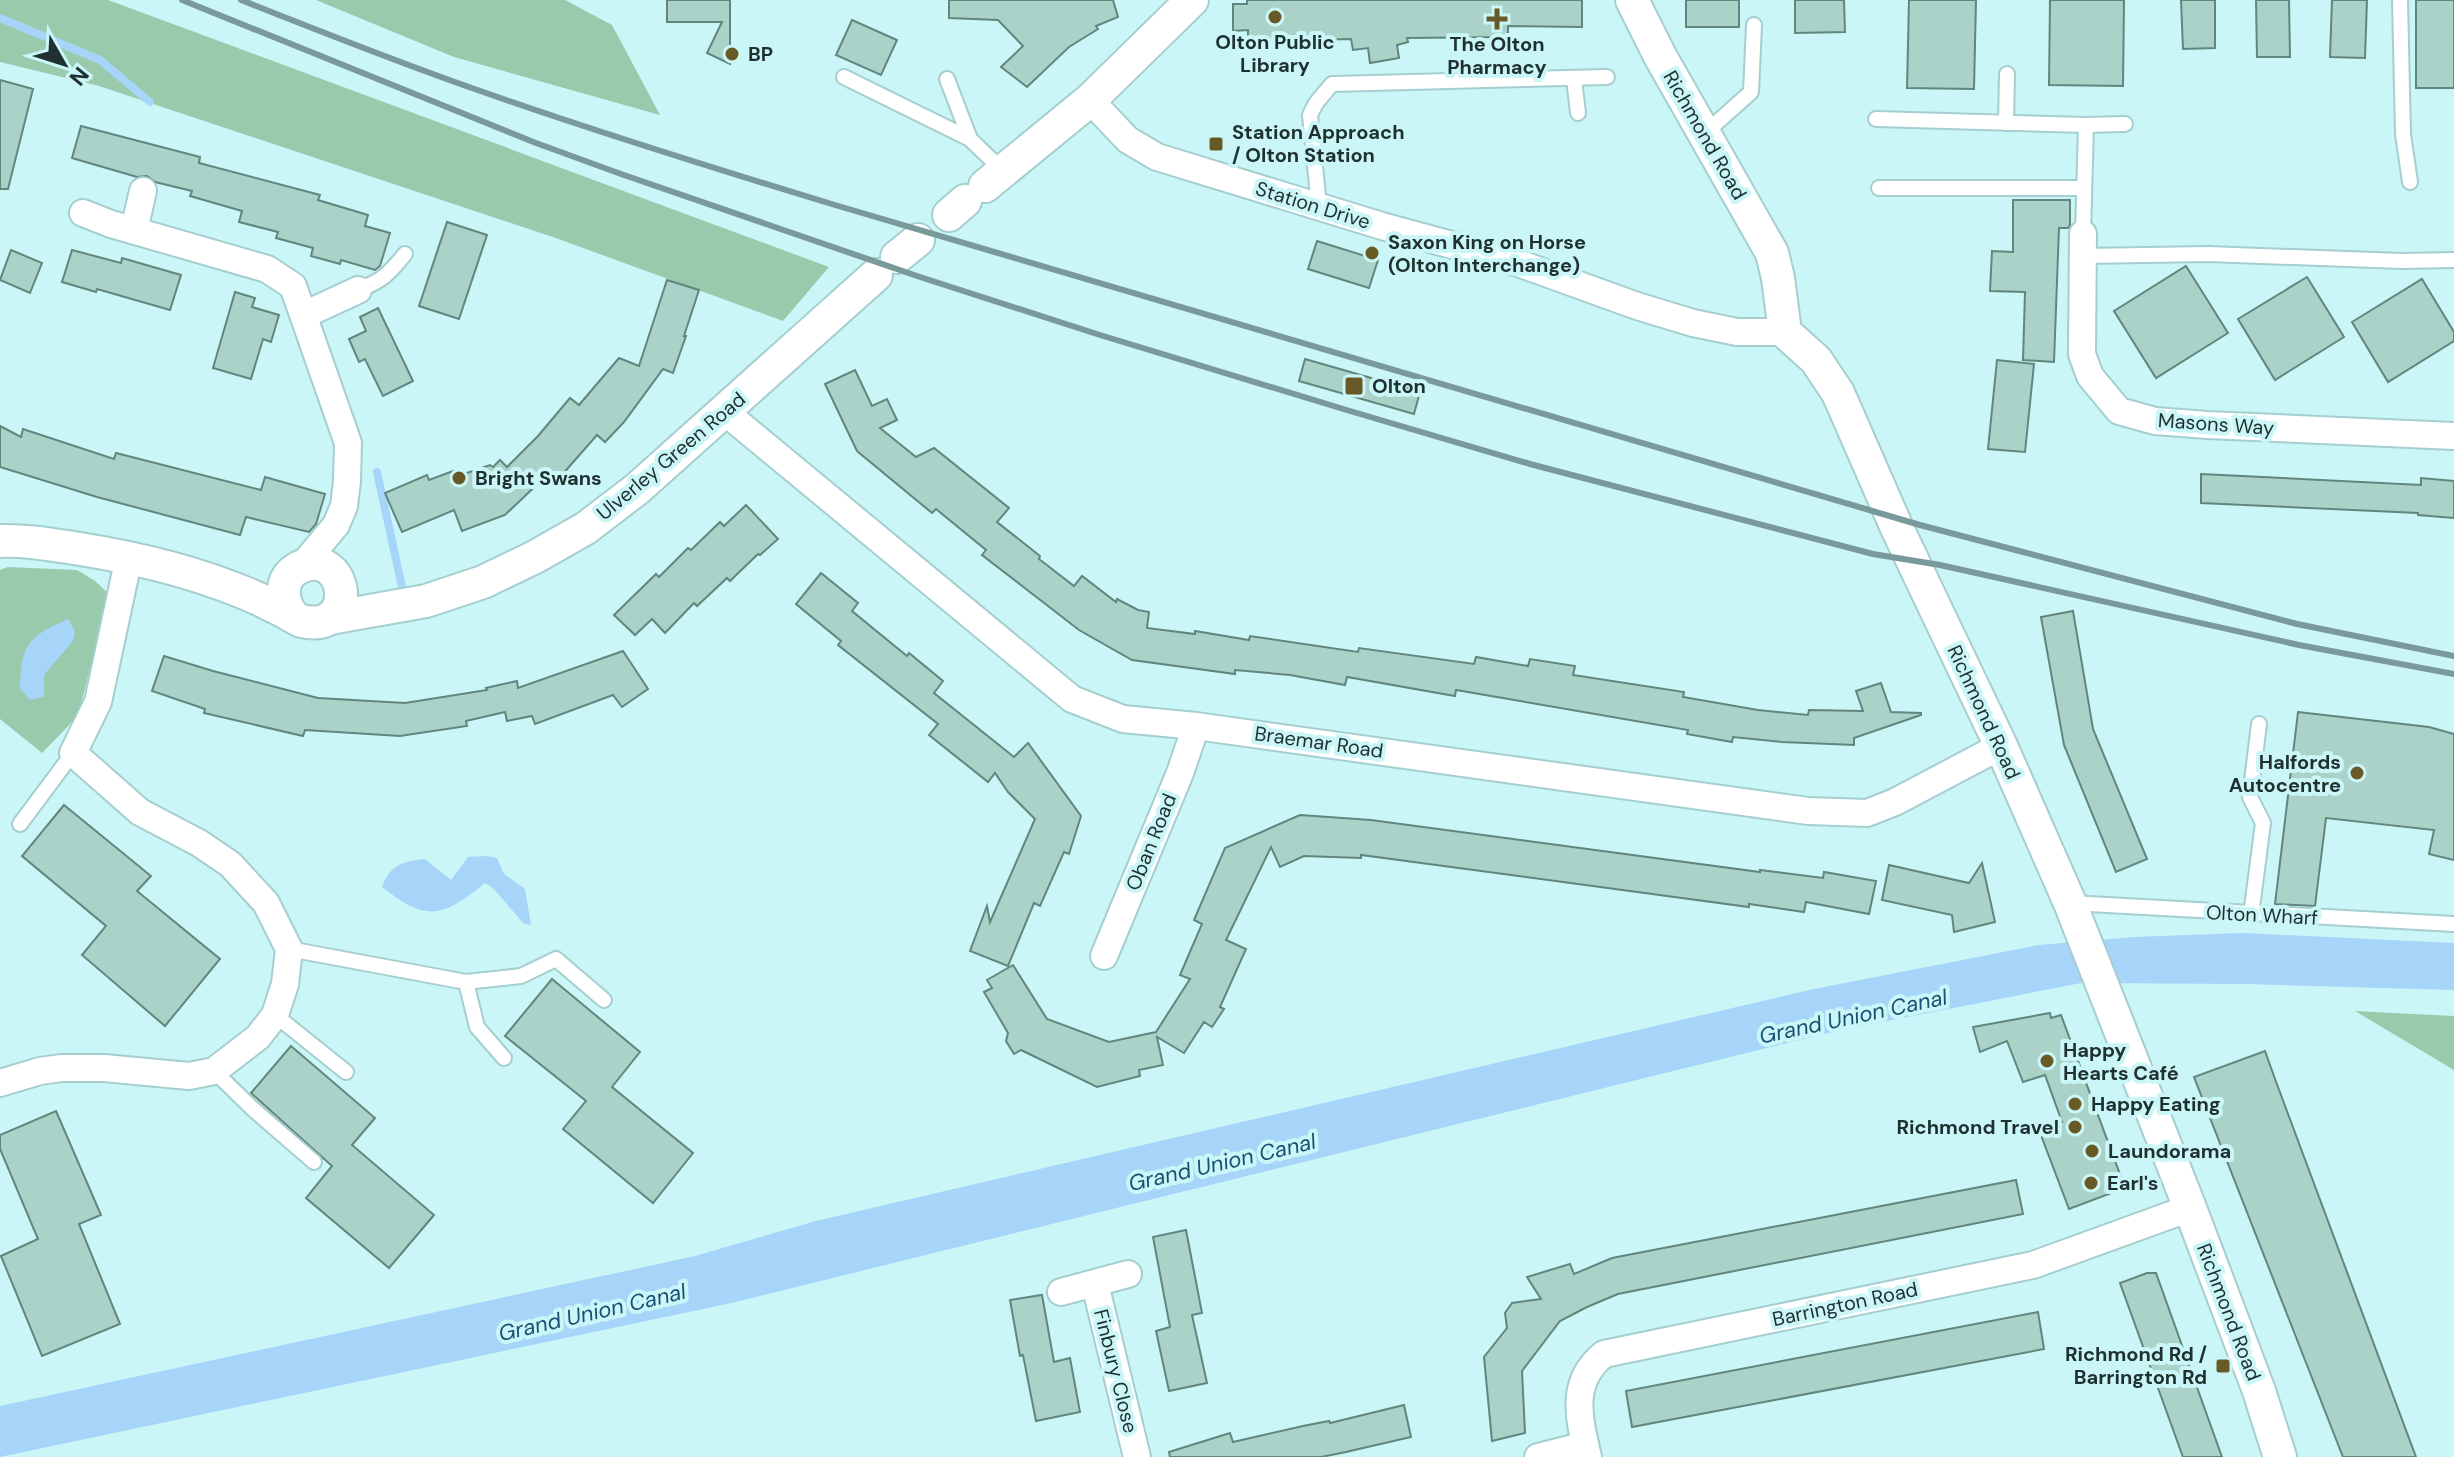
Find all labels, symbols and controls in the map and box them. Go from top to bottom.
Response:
marker: Olton Public Library [1266,8,1284,26]
marker: The Olton Pharmacy [1488,10,1506,28]
north arrow [24,24,104,104]
place label: Olton Public Library [1215,29,1335,78]
place label: The Olton Pharmacy [1447,31,1547,80]
place label: BP [748,41,773,67]
marker: BP [723,45,741,63]
text: N [63,61,95,92]
street label: Richmond Road [1657,66,1753,204]
place label: Station Approach / Olton Station [1232,119,1405,168]
marker: Station Approach / Olton Station [1207,135,1225,153]
street label: Station Drive [1252,175,1374,235]
place label: Saxon King on Horse (Olton Interchange) [1388,229,1586,278]
marker: Saxon King on Horse (Olton Interchange) [1363,244,1381,262]
place label: Olton [1372,373,1426,399]
marker: Olton [1343,375,1365,397]
street label: Ulverley Green Road [591,386,751,526]
street label: Masons Way [2157,407,2275,441]
place label: Bright Swans [475,465,602,491]
marker: Bright Swans [450,469,468,487]
street label: Richmond Road [1942,641,2026,783]
street label: Braemar Road [1253,720,1385,764]
place label: Halfords Autocentre [2229,749,2341,798]
marker: Halfords Autocentre [2348,764,2366,782]
street label: Oban Road [1120,790,1182,894]
street label: Olton Wharf [2205,899,2319,931]
water label: Grand Union Canal [1756,982,1951,1051]
place label: Happy Hearts Café [2063,1037,2179,1086]
marker: Happy Hearts Café [2038,1052,2056,1070]
place label: Happy Eating [2091,1091,2221,1117]
marker: Happy Eating [2066,1095,2084,1113]
place label: Richmond Travel [1896,1114,2059,1140]
marker: Richmond Travel [2066,1118,2084,1136]
water label: Grand Union Canal [1126,1127,1320,1198]
place label: Laundorama [2108,1138,2231,1164]
marker: Laundorama [2083,1142,2101,1160]
place label: Earl's [2107,1170,2158,1196]
marker: Earl's [2082,1174,2100,1192]
street label: Richmond Road [2191,1240,2267,1384]
street label: Barrington Road [1770,1276,1920,1332]
water label: Grand Union Canal [496,1277,690,1348]
street label: Finbury Close [1088,1306,1144,1436]
place label: Richmond Rd / Barrington Rd [2065,1341,2207,1390]
marker: Richmond Rd / Barrington Rd [2214,1357,2232,1375]

